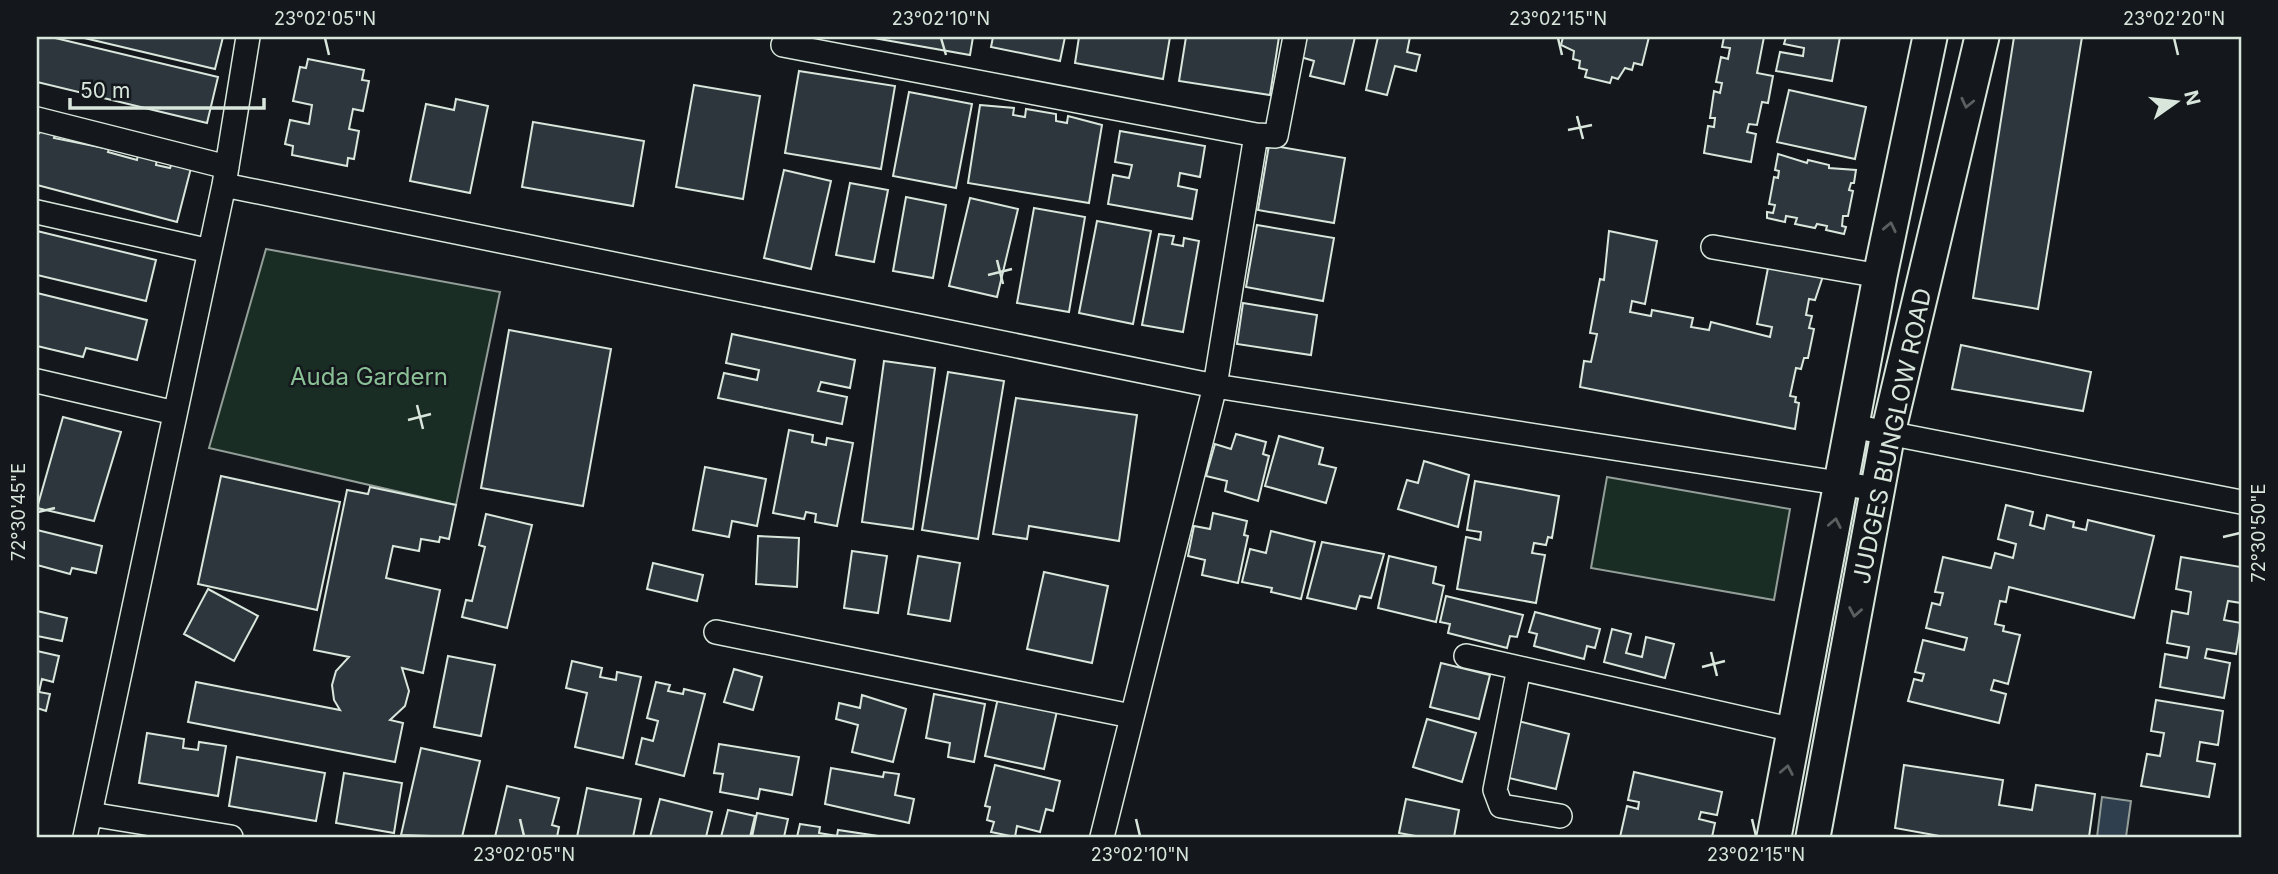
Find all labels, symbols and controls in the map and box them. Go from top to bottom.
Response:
text: 23°02'05"N [274,8,376,29]
text: 23°02'10"N [892,8,990,29]
text: 23°02'15"N [1509,8,1607,29]
text: 23°02'20"N [2123,8,2225,29]
scale bar [70,66,264,110]
north arrow [2142,66,2212,136]
text: 50 m [80,78,130,103]
text: N [2179,88,2205,108]
one-way arrow [1960,97,1975,109]
one-way arrow [1882,221,1897,233]
street label: JUDGES BUNGLOW ROAD [1846,286,1938,586]
park label: Auda Gardern [290,362,448,391]
text: 72°30'45"E [8,463,29,561]
text: 72°30'50"E [2248,484,2269,582]
one-way arrow [1827,517,1842,529]
one-way arrow [1848,606,1863,618]
one-way arrow [1778,764,1793,776]
text: 23°02'05"N [473,844,575,865]
text: 23°02'10"N [1091,844,1189,865]
text: 23°02'15"N [1707,844,1805,865]

